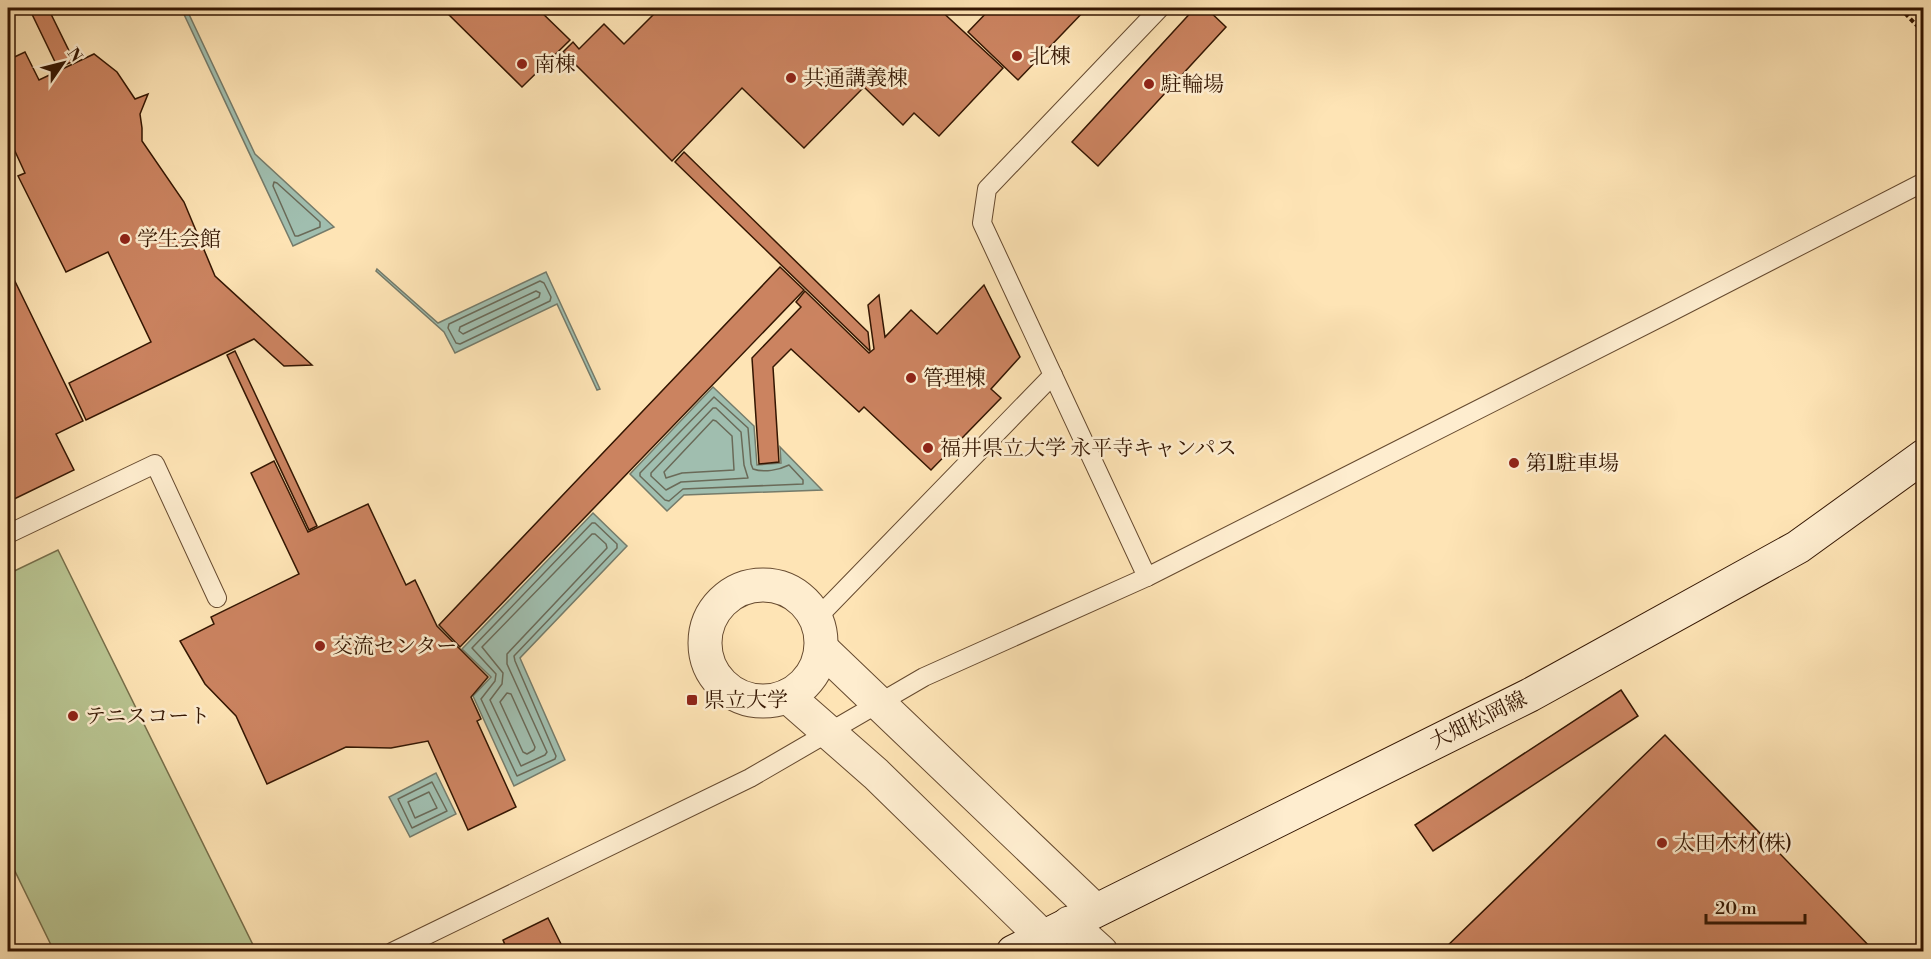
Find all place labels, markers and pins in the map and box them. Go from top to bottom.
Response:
place label: 北棟 [1029,44,1071,70]
marker: 北棟 [1010,49,1024,63]
place label: 南棟 [534,52,576,78]
marker: 南棟 [515,57,529,71]
place label: 共通講義棟 [803,66,908,92]
marker: 共通講義棟 [784,71,798,85]
place label: 駐輪場 [1161,72,1224,98]
marker: 駐輪場 [1142,77,1156,91]
place label: 学生会館 [137,227,221,253]
marker: 学生会館 [118,232,132,246]
place label: 管理棟 [923,366,986,392]
marker: 管理棟 [904,371,918,385]
place label: 福井県立大学 永平寺キャンパス [940,436,1237,462]
marker: 福井県立大学 永平寺キャンパス [921,441,935,455]
place label: 第1駐車場 [1526,451,1619,477]
marker: 第1駐車場 [1507,456,1521,470]
place label: 交流センター [332,634,457,660]
marker: 交流センター [313,639,327,653]
place label: 県立大学 [704,688,788,714]
marker: 県立大学 [685,693,699,707]
place label: テニスコート [85,704,210,730]
marker: テニスコート [66,709,80,723]
place label: 太田木材(株) [1674,831,1792,857]
marker: 太田木材(株) [1655,836,1669,850]

